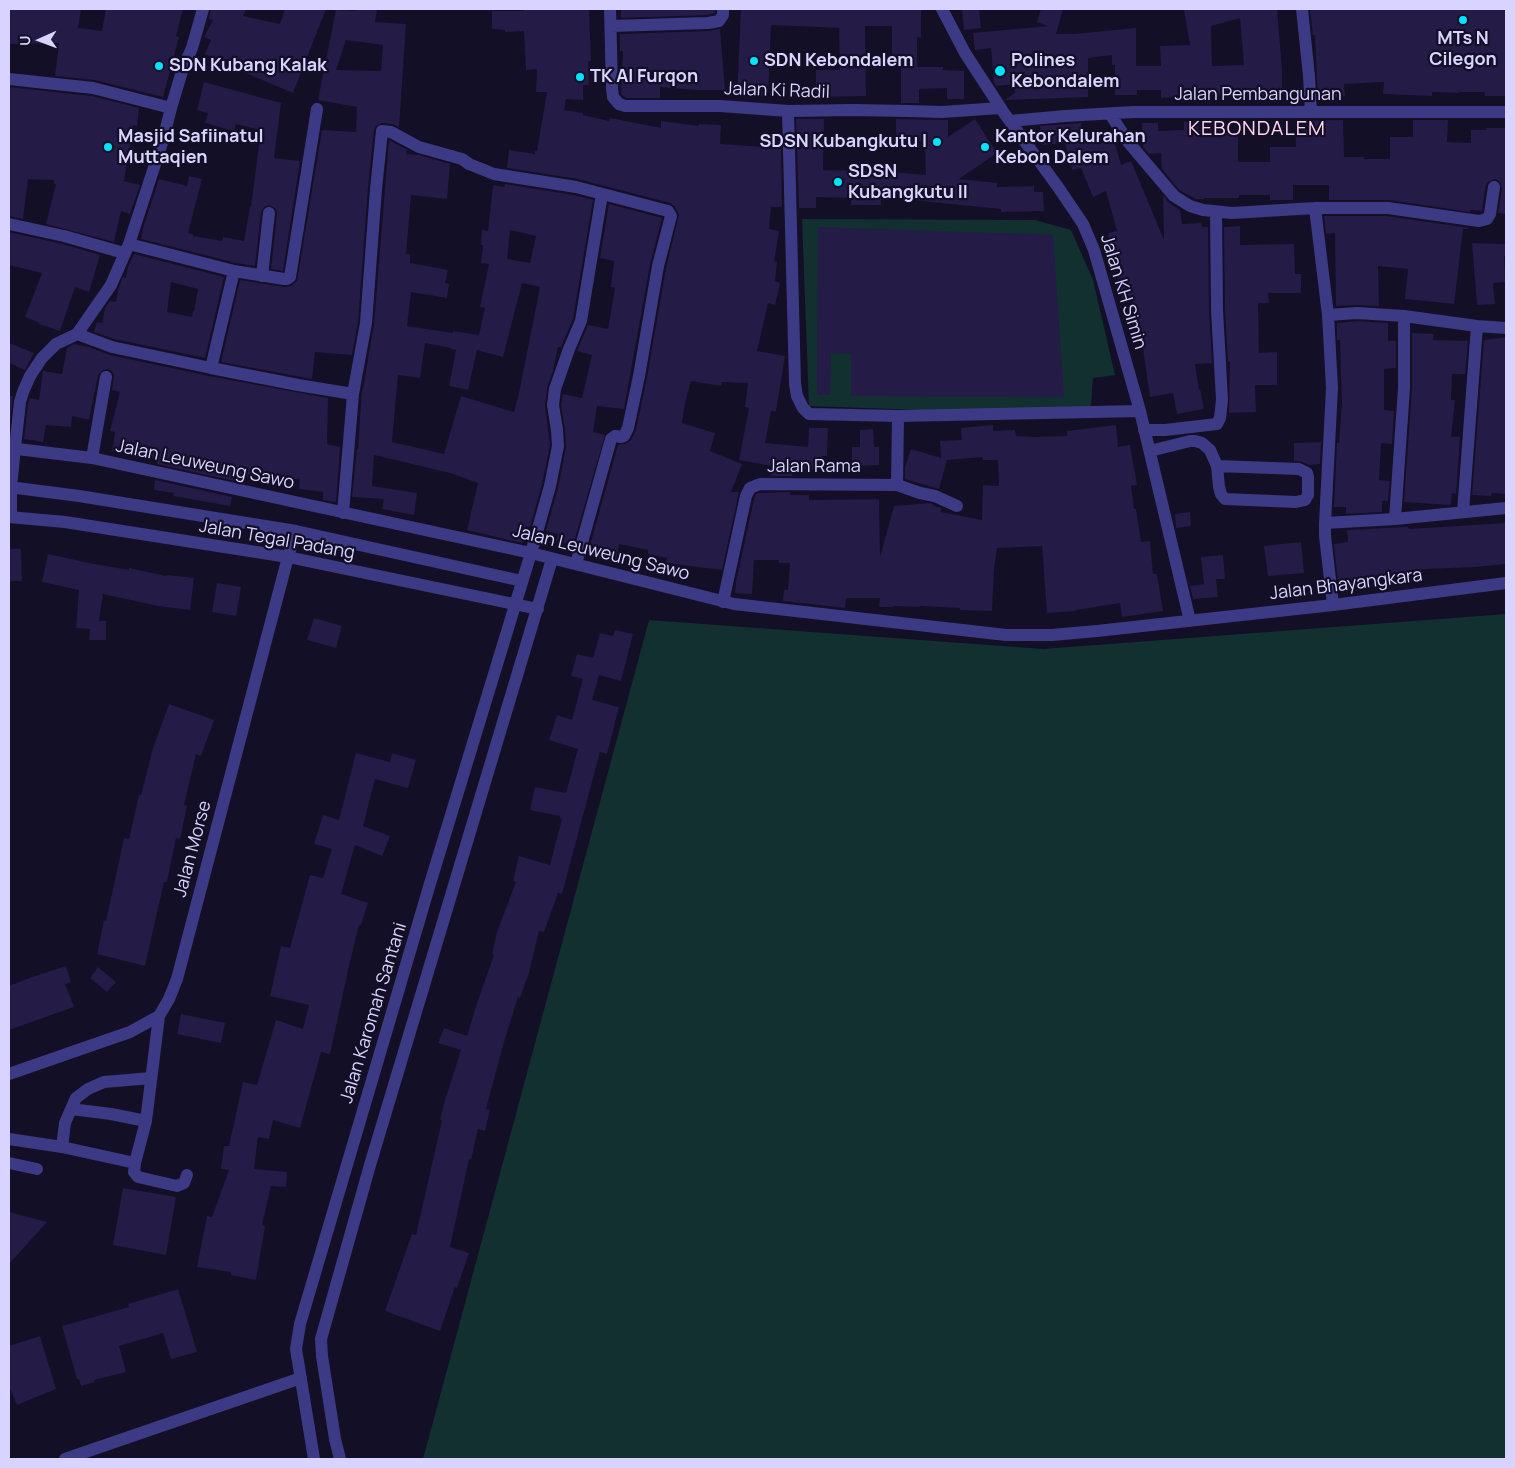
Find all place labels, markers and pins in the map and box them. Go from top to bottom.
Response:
marker: MTs N Cilegon [1457,14,1469,26]
place label: MTs N Cilegon [1429,28,1497,70]
place label: SDN Kebondalem [764,50,913,72]
place label: Polines Kebondalem [1011,50,1119,92]
place label: SDN Kubang Kalak [169,55,327,77]
marker: SDN Kebondalem [748,55,760,67]
marker: SDN Kubang Kalak [153,60,165,72]
marker: Polines Kebondalem [993,64,1007,78]
place label: TK Al Furqon [590,66,698,88]
marker: TK Al Furqon [574,71,586,83]
place label: Masjid Safiinatul Muttaqien [118,126,264,168]
place label: Kantor Kelurahan Kebon Dalem [995,126,1146,168]
place label: SDSN Kubangkutu I [759,131,927,153]
marker: SDSN Kubangkutu I [931,136,943,148]
marker: Masjid Safiinatul Muttaqien [102,141,114,153]
marker: Kantor Kelurahan Kebon Dalem [979,141,991,153]
place label: SDSN Kubangkutu II [848,161,968,203]
marker: SDSN Kubangkutu II [832,176,844,188]

